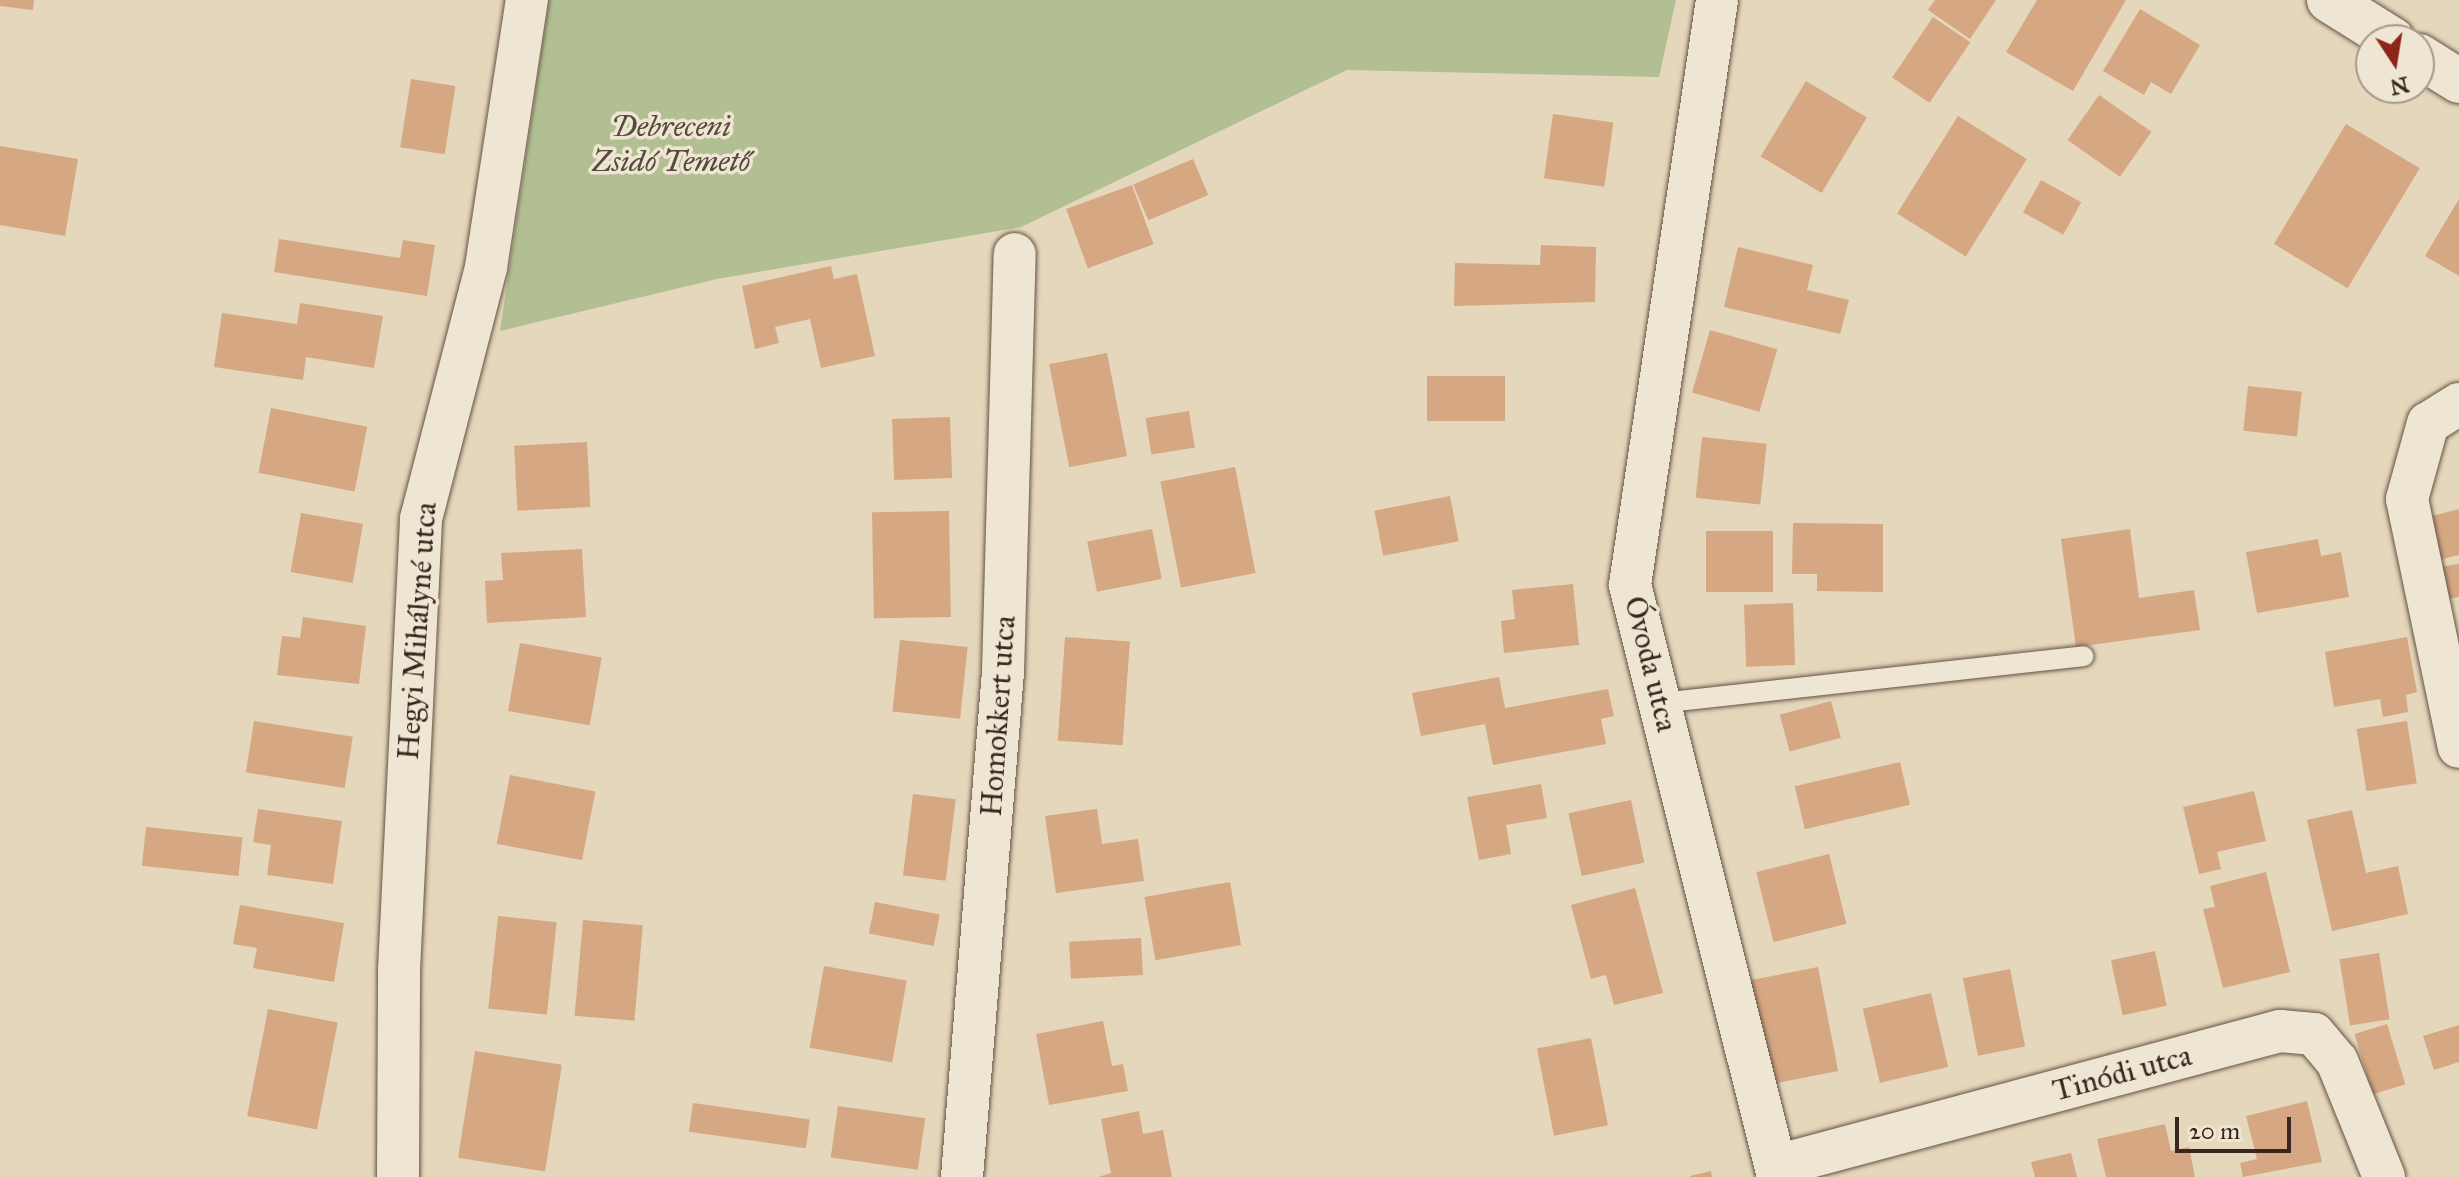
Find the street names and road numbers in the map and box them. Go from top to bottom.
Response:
street label: Hegyi Mihályné utca [390,501,444,761]
street label: Óvoda utca [1617,592,1685,736]
street label: Homokkert utca [973,614,1023,818]
street label: Tinódi utca [2049,1037,2195,1109]

